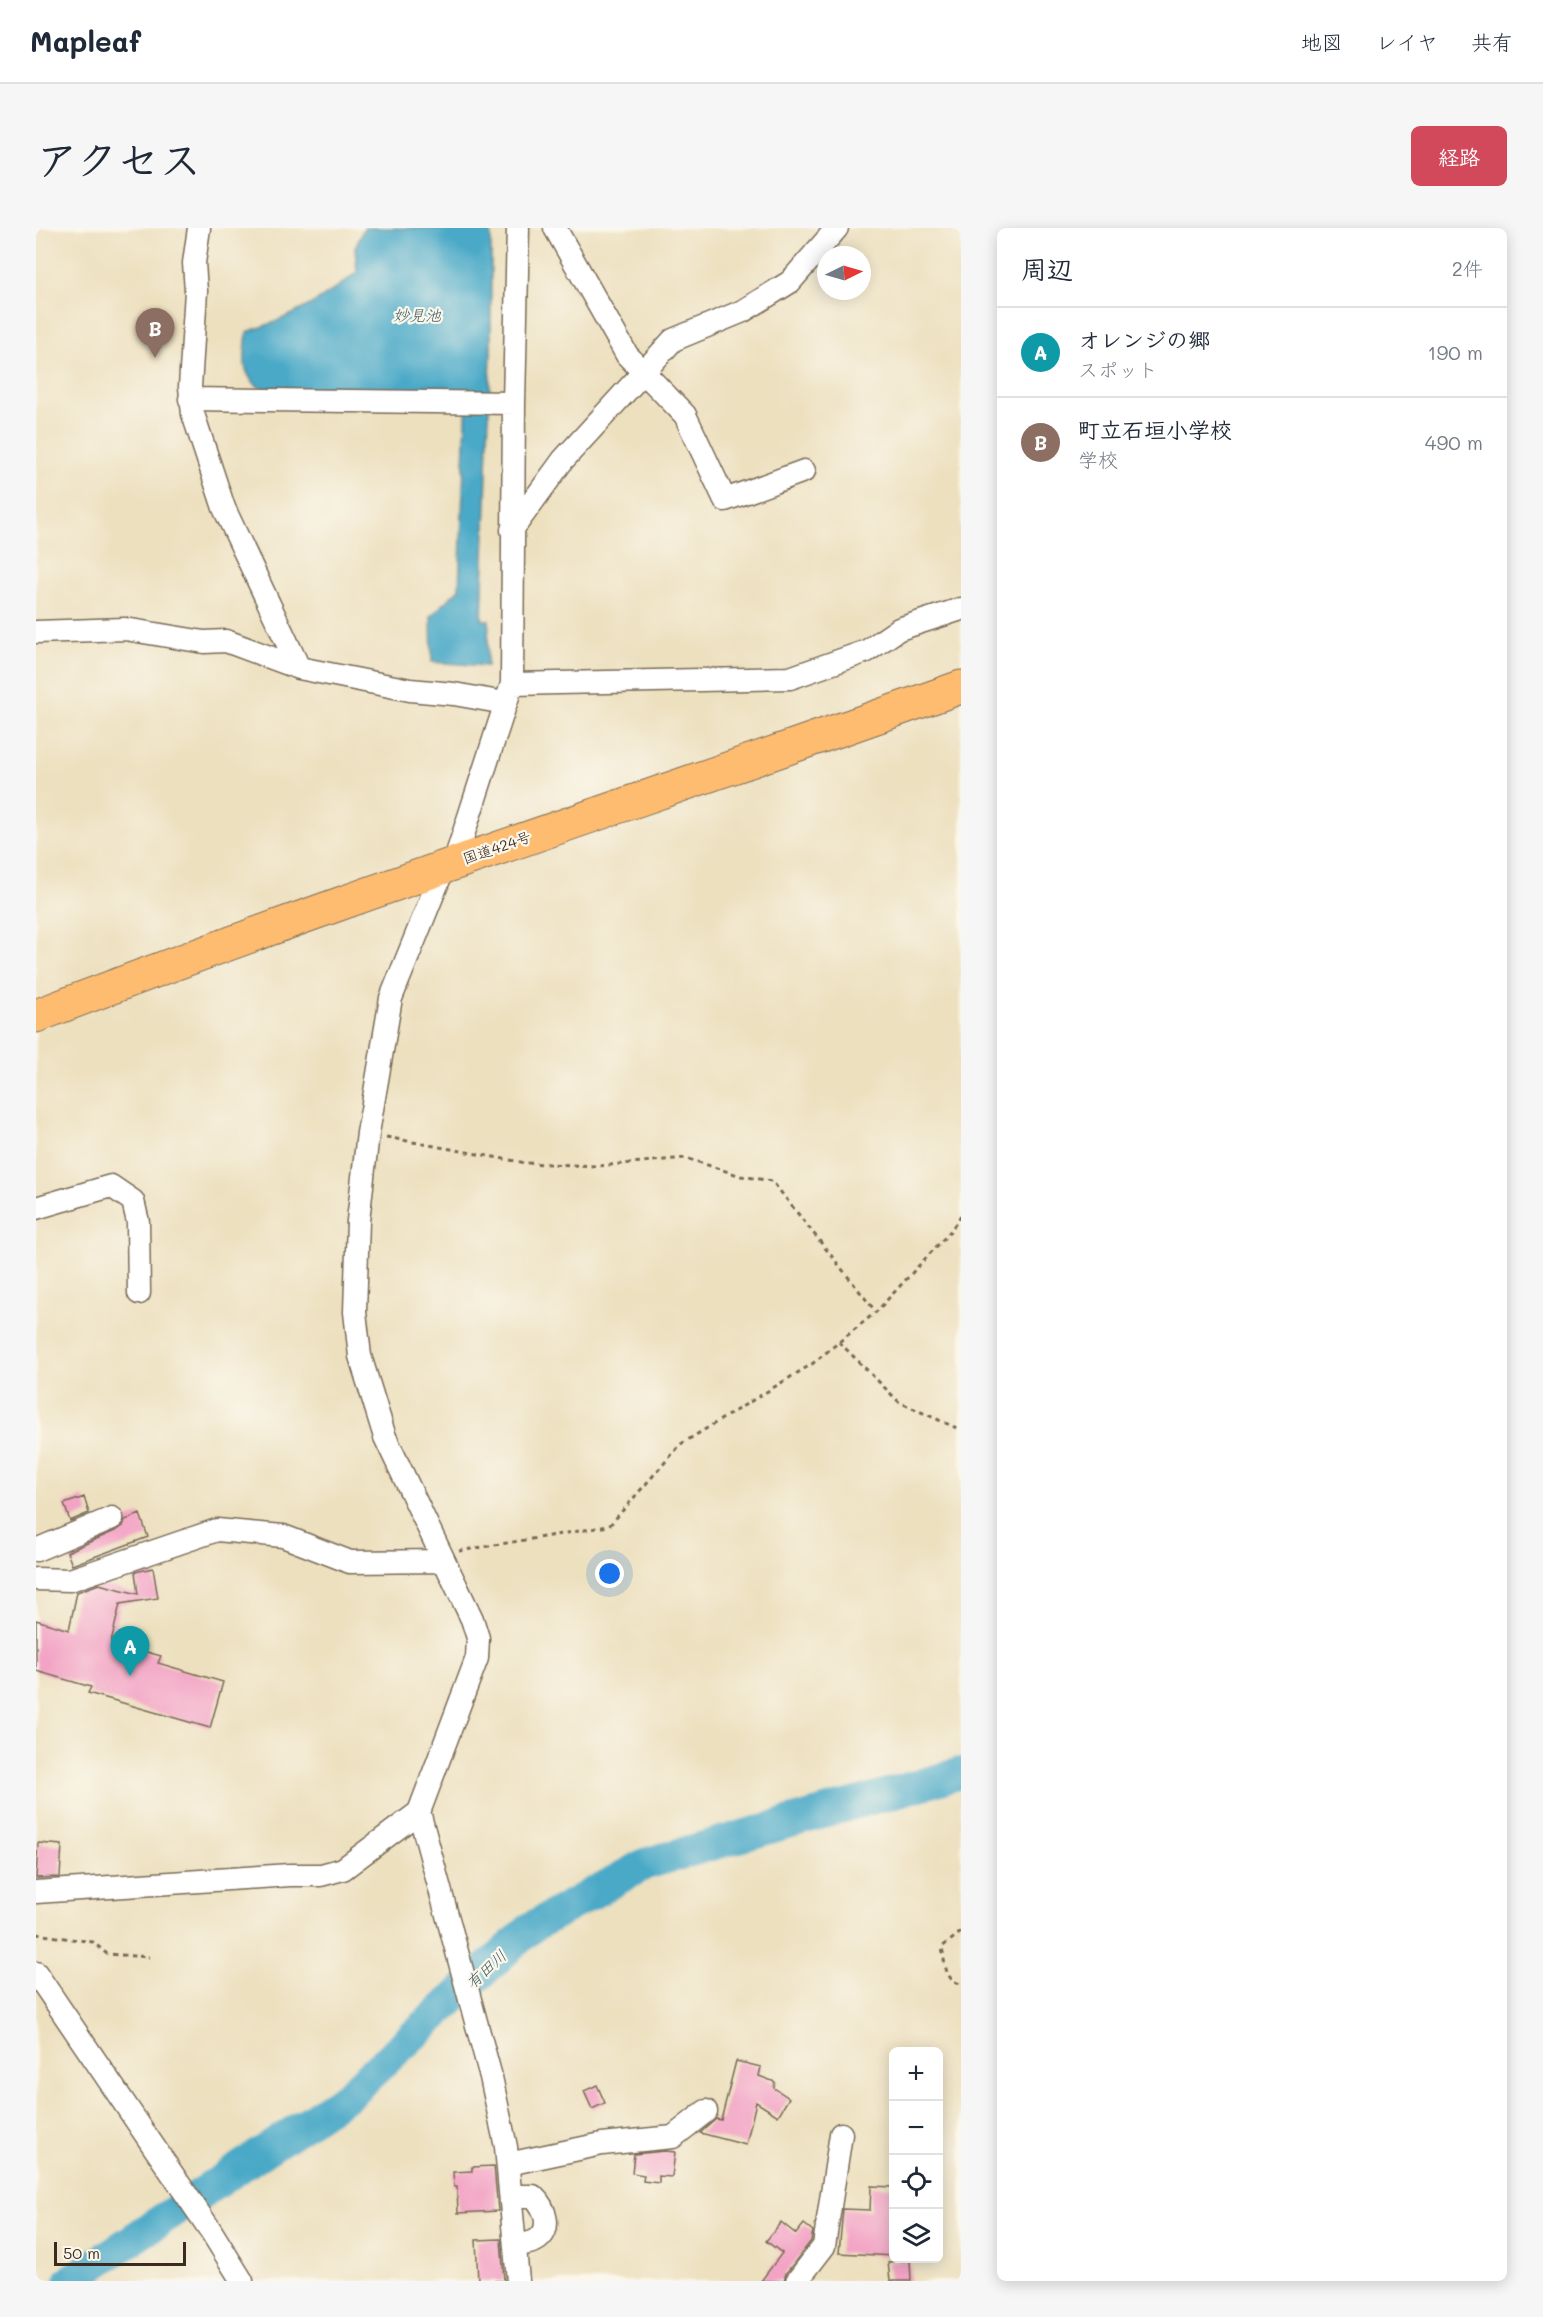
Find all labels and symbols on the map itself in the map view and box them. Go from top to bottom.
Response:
north arrow [817,246,871,300]
water label: 妙見池 [393,304,442,325]
pin: B [136,308,174,358]
street label: 国道424号 [460,826,533,868]
your location [595,1559,624,1588]
pin: A [110,1626,149,1676]
water label: 有田川 [461,1945,510,1993]
scale bar [54,2239,186,2266]

